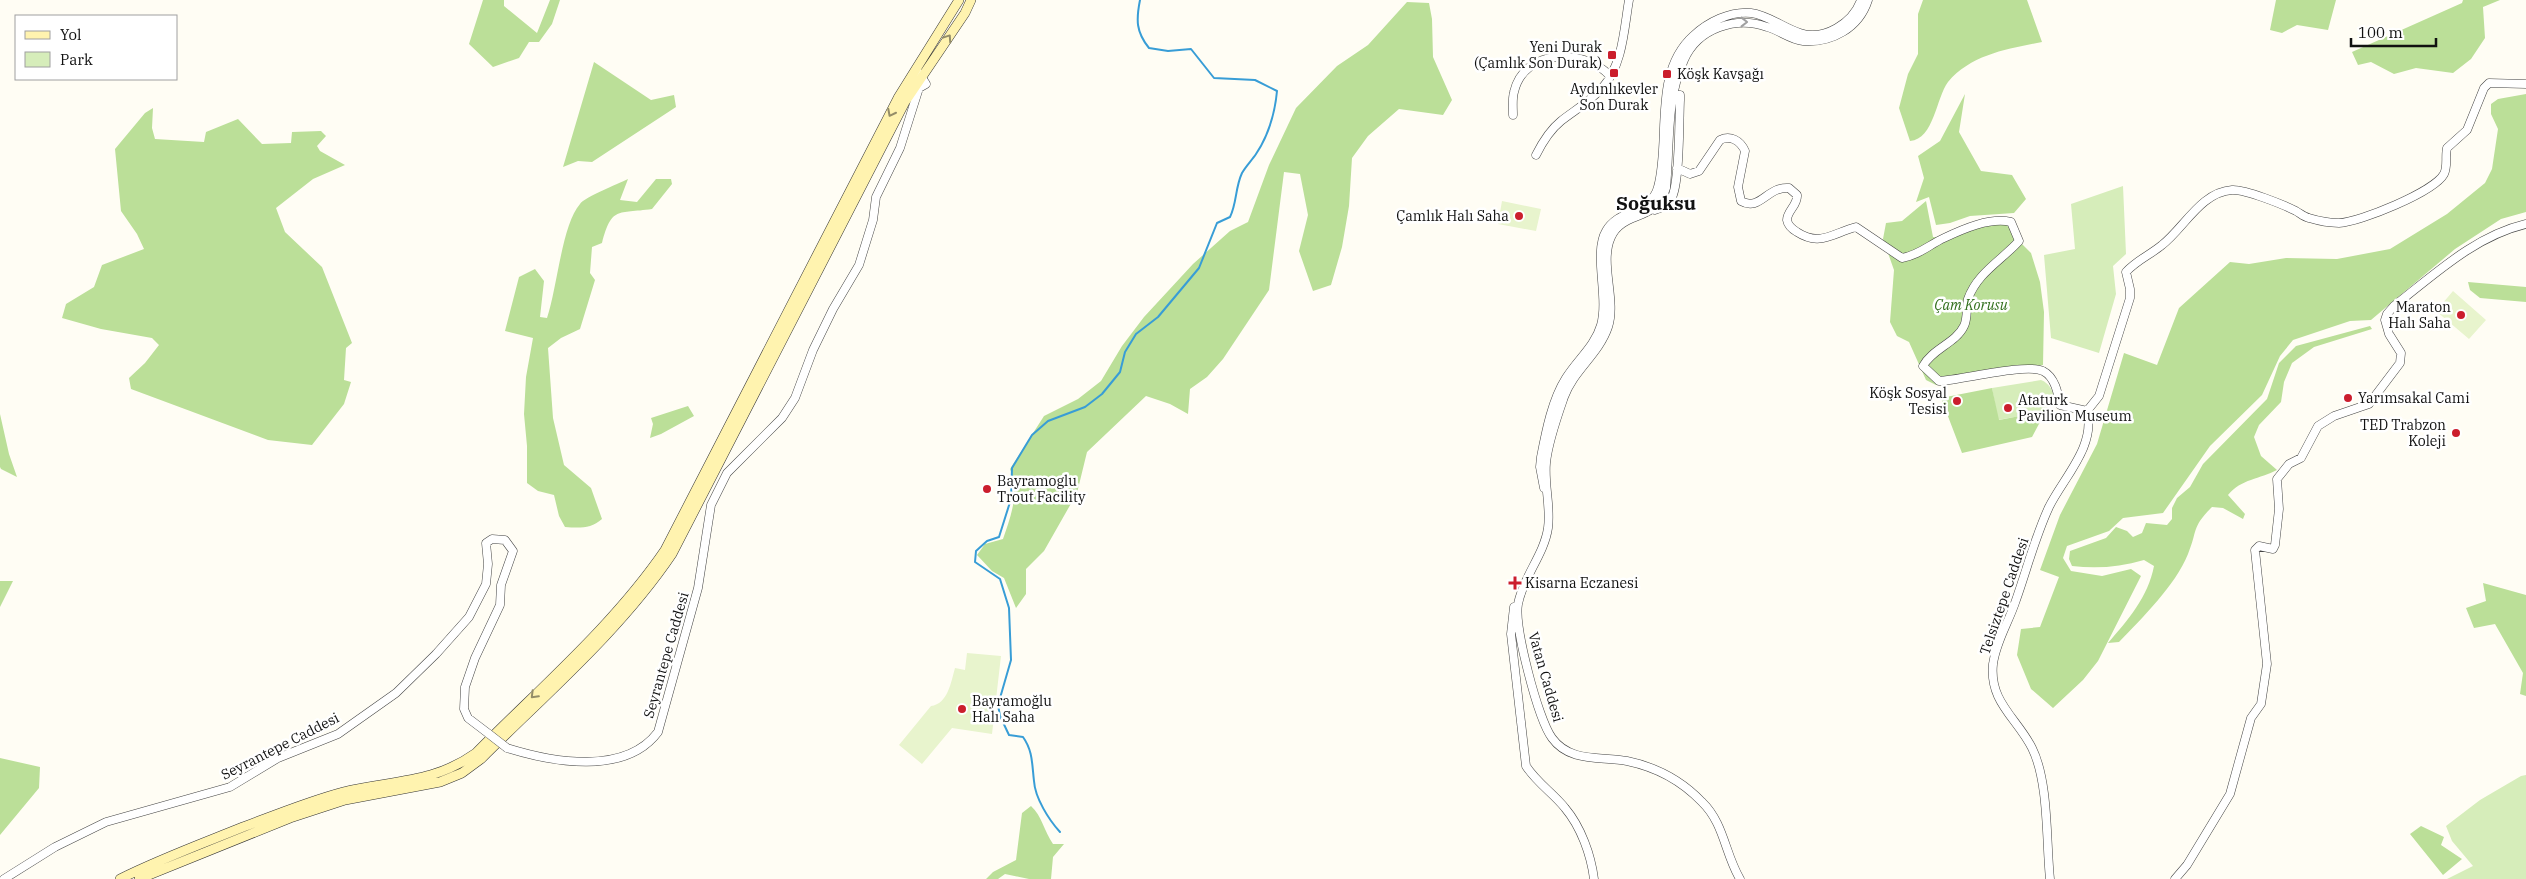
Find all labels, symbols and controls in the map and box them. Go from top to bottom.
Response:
legend [15,15,178,80]
scale bar [2351,15,2436,47]
one-way arrow [1740,17,1748,27]
text: 100 m [2358,23,2403,42]
text: Yol [60,25,81,44]
one-way arrow [942,35,951,44]
place label: Yeni Durak (Çamlık Son Durak) [1474,38,1603,72]
marker: Yeni Durak (Çamlık Son Durak) [1606,49,1618,61]
text: Park [60,50,93,69]
place label: Köşk Kavşağı [1677,65,1764,83]
marker: Aydınlıkevler Son Durak [1608,67,1620,79]
marker: Köşk Kavşağı [1661,68,1673,80]
place label: Aydınlıkevler Son Durak [1570,80,1659,114]
one-way arrow [887,108,897,117]
district label: Soğuksu [1616,191,1696,215]
place label: Çamlık Halı Saha [1396,207,1509,225]
marker: Çamlık Halı Saha [1513,210,1525,222]
park label: Çam Korusu [1934,296,2008,314]
place label: Maraton Halı Saha [2388,298,2451,332]
marker: Maraton Halı Saha [2455,309,2467,321]
place label: Köşk Sosyal Tesisi [1869,384,1947,418]
place label: Yarımsakal Cami [2358,389,2470,407]
place label: Ataturk Pavilion Museum [2018,391,2132,425]
marker: Yarımsakal Cami [2342,392,2354,404]
marker: Köşk Sosyal Tesisi [1951,395,1963,407]
marker: Ataturk Pavilion Museum [2002,402,2014,414]
place label: TED Trabzon Koleji [2360,416,2446,450]
marker: TED Trabzon Koleji [2450,427,2462,439]
place label: Bayramoglu Trout Facility [997,472,1086,506]
marker: Bayramoglu Trout Facility [981,483,993,495]
street label: Telsiztepe Caddesi [1975,535,2033,657]
place label: Kisarna Eczanesi [1525,574,1638,592]
marker: Kisarna Eczanesi [1509,577,1521,589]
street label: Seyrantepe Caddesi [639,590,693,720]
street label: Vatan Caddesi [1525,630,1567,724]
one-way arrow [531,689,540,698]
place label: Bayramoğlu Halı Saha [972,692,1052,726]
marker: Bayramoğlu Halı Saha [956,703,968,715]
street label: Seyrantepe Caddesi [218,708,342,784]

